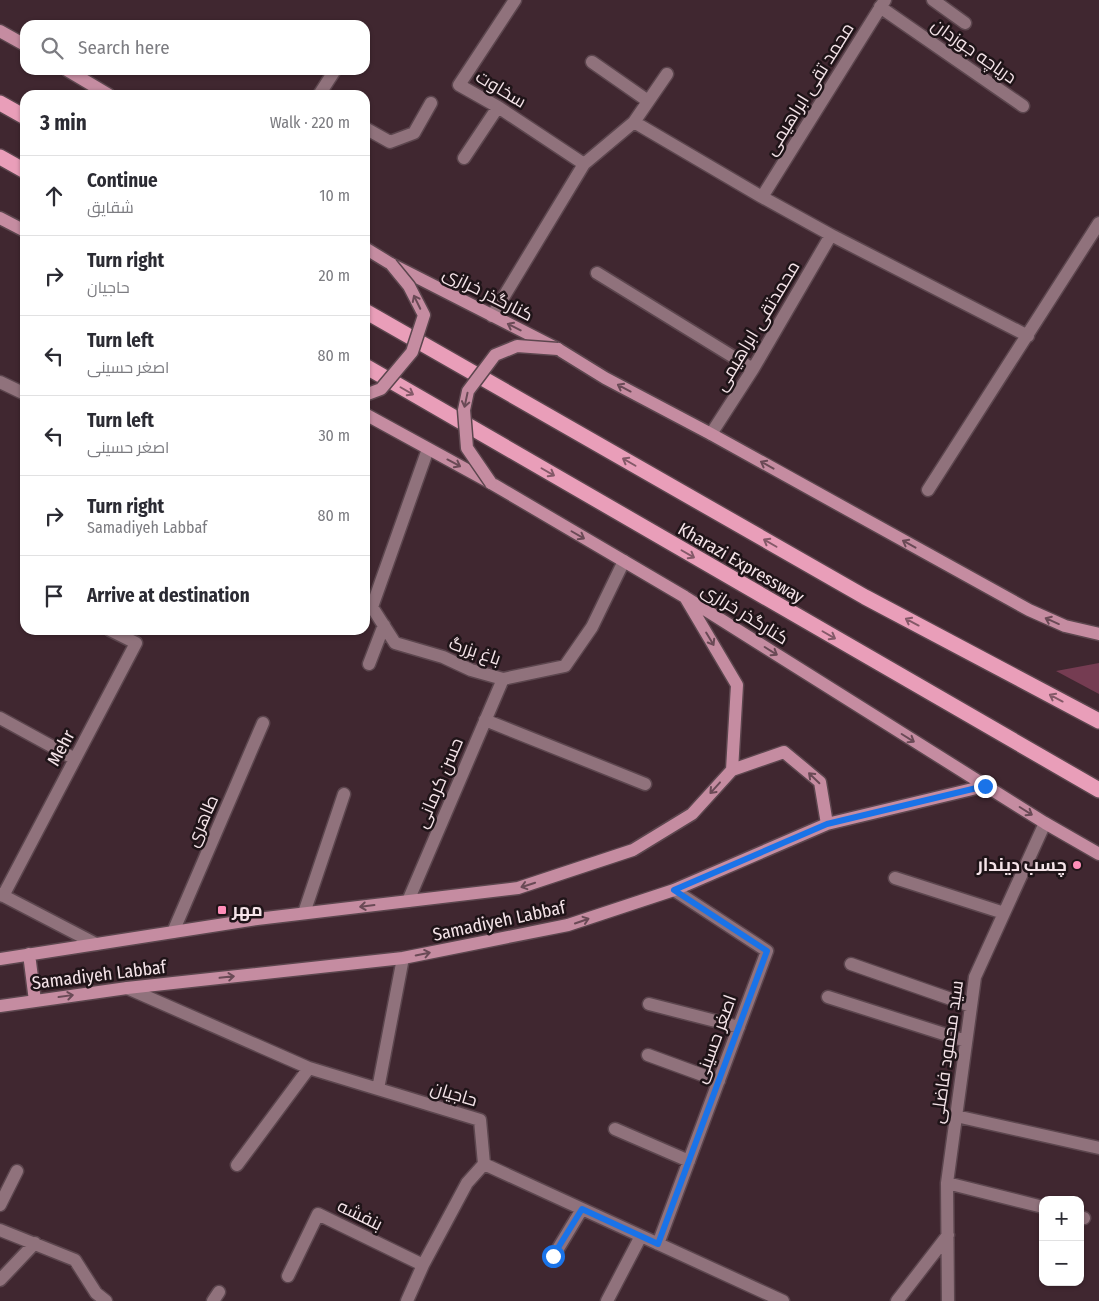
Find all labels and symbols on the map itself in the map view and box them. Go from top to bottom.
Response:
street label: دریاچه جوزدان [927,14,1021,89]
street label: محمد تقی ابراهیمی [759,19,859,159]
street label: سخاوت [472,65,530,113]
street label: محمدتقی ابراهیمی [709,257,805,395]
street label: کنارگذر خرازی [439,262,537,326]
one-way arrow [412,295,421,310]
one-way arrow [507,322,522,332]
one-way arrow [617,383,632,392]
one-way arrow [400,386,414,396]
one-way arrow [461,392,471,408]
one-way arrow [623,457,637,467]
one-way arrow [446,459,461,468]
one-way arrow [760,460,775,470]
one-way arrow [540,468,554,478]
street label: Kharazi Expressway [674,518,808,608]
one-way arrow [570,530,585,540]
one-way arrow [764,537,778,547]
one-way arrow [903,538,917,548]
one-way arrow [681,549,695,559]
street label: کنارگذر خرازی [697,579,793,649]
one-way arrow [1045,615,1060,625]
one-way arrow [905,617,920,627]
one-way arrow [821,631,835,641]
street label: باغ بزرگ [446,632,504,671]
one-way arrow [705,632,715,646]
one-way arrow [763,647,777,657]
one-way arrow [1049,693,1064,702]
street label: Mehr [42,726,80,770]
one-way arrow [901,733,915,743]
street label: حسن کرمانی [410,734,468,832]
one-way arrow [808,772,820,784]
route end [974,775,997,798]
one-way arrow [710,781,721,794]
street label: طاهری [181,792,223,850]
one-way arrow [1019,807,1033,817]
place label: چسب دیندار [976,854,1067,877]
marker: چسب دیندار [1071,859,1083,871]
one-way arrow [520,880,536,890]
street label: Samadiyeh Labbaf [431,896,569,946]
place label: مهر [231,899,263,921]
one-way arrow [359,901,375,911]
marker: مهر [216,904,228,916]
one-way arrow [574,916,589,925]
one-way arrow [415,949,431,958]
street label: Samadiyeh Labbaf [31,956,169,994]
one-way arrow [219,972,235,982]
street label: سید محمود فاضلی [926,979,968,1125]
one-way arrow [57,991,73,1001]
street label: اصغر حسینی [689,992,741,1086]
street label: حاجیان [428,1076,480,1112]
street label: بنفشه [334,1195,386,1235]
route start [542,1245,565,1268]

